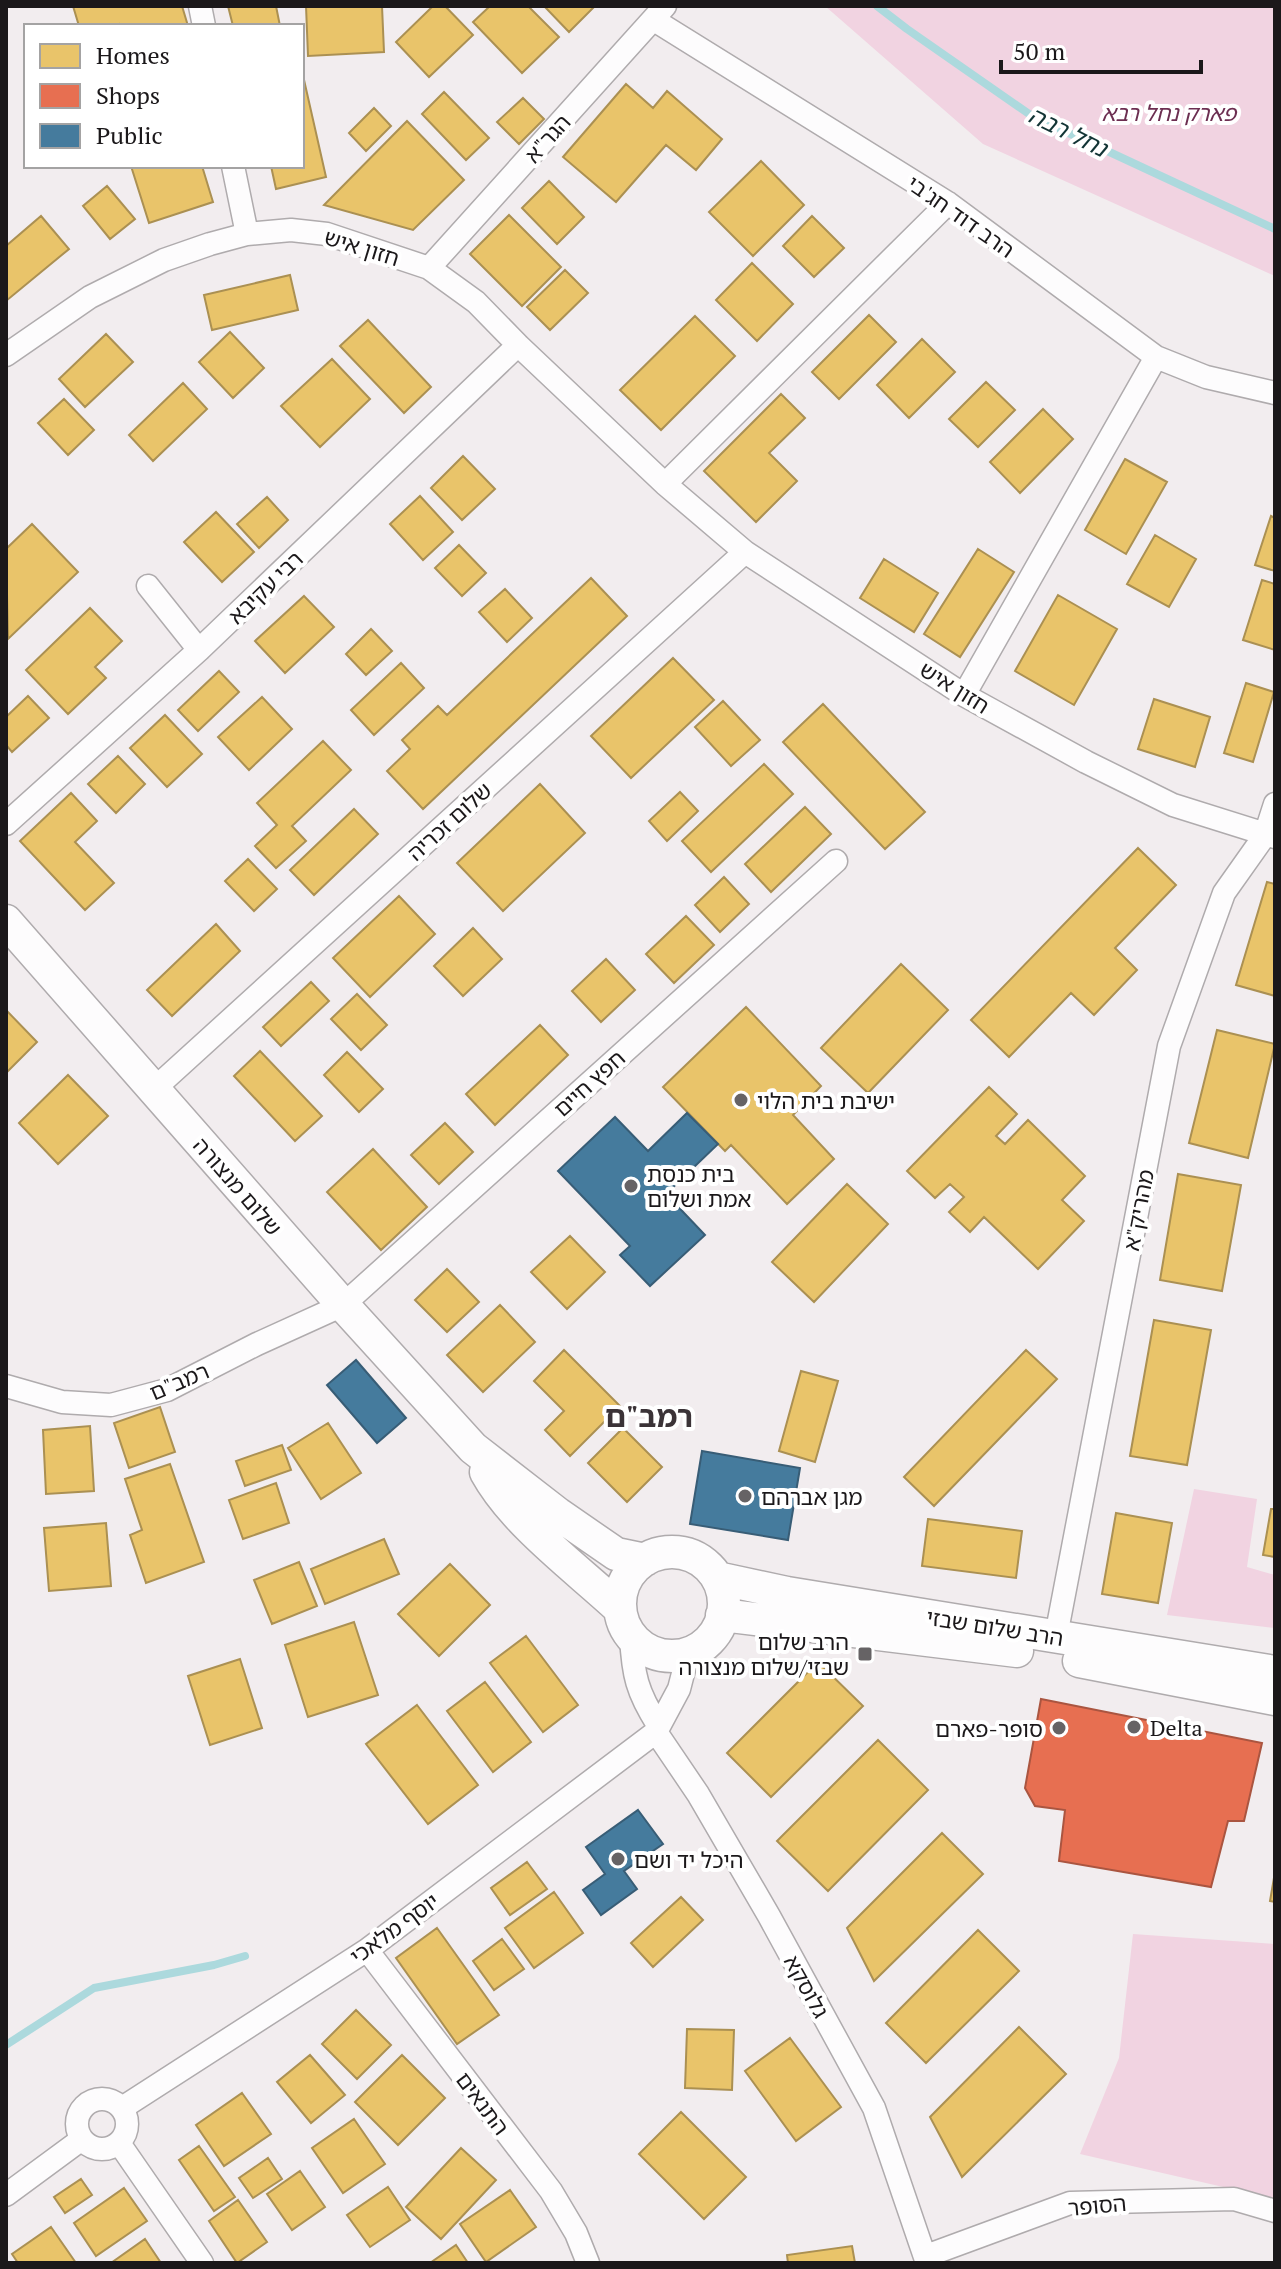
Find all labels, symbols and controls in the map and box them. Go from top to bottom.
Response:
legend [24,24,304,168]
scale bar [1001,24,1201,74]
text: 50 m [1013,35,1065,67]
text: Homes [96,39,170,71]
text: Shops [96,79,160,111]
water label: נחל רבה [1023,98,1114,165]
park label: פארק נחל רבא [1102,98,1238,127]
street label: הגר"א [518,108,576,168]
text: Public [96,119,163,151]
street label: הרב דוד חג'בי [902,168,1020,264]
street label: חזון איש [321,222,403,272]
street label: רבי עקיבא [221,544,309,630]
street label: חזון איש [915,654,995,720]
street label: שלום זכריה [401,775,497,867]
street label: חפץ חיים [547,1043,631,1123]
place label: ישיבת בית הלוי [757,1086,895,1115]
marker: ישיבת בית הלוי [732,1091,750,1109]
street label: שלום מנצורה [187,1131,289,1241]
place label: בית כנסת אמת ושלום [647,1159,752,1213]
street label: מהריק"א [1116,1167,1160,1253]
marker: בית כנסת אמת ושלום [622,1177,640,1195]
street label: רמב"ם [145,1356,213,1406]
district label: רמב"ם [605,1396,693,1436]
place label: מגן אברהם [761,1482,863,1511]
marker: מגן אברהם [736,1487,754,1505]
street label: הרב שלום שבזי [924,1602,1066,1652]
place label: הרב שלום שבזי/שלום מנצורה [678,1627,849,1681]
marker: הרב שלום שבזי/שלום מנצורה [856,1645,874,1663]
place label: Delta [1150,1713,1203,1742]
place label: סופר-פארם [935,1714,1043,1743]
marker: Delta [1125,1718,1143,1736]
marker: סופר-פארם [1050,1719,1068,1737]
place label: היכל יד ושם [634,1845,744,1874]
marker: היכל יד ושם [609,1850,627,1868]
street label: יוסף מלאכי [344,1886,444,1970]
street label: גלוסקא [778,1949,836,2023]
street label: התנאים [450,2066,516,2140]
street label: הסופר [1066,2188,1128,2222]

